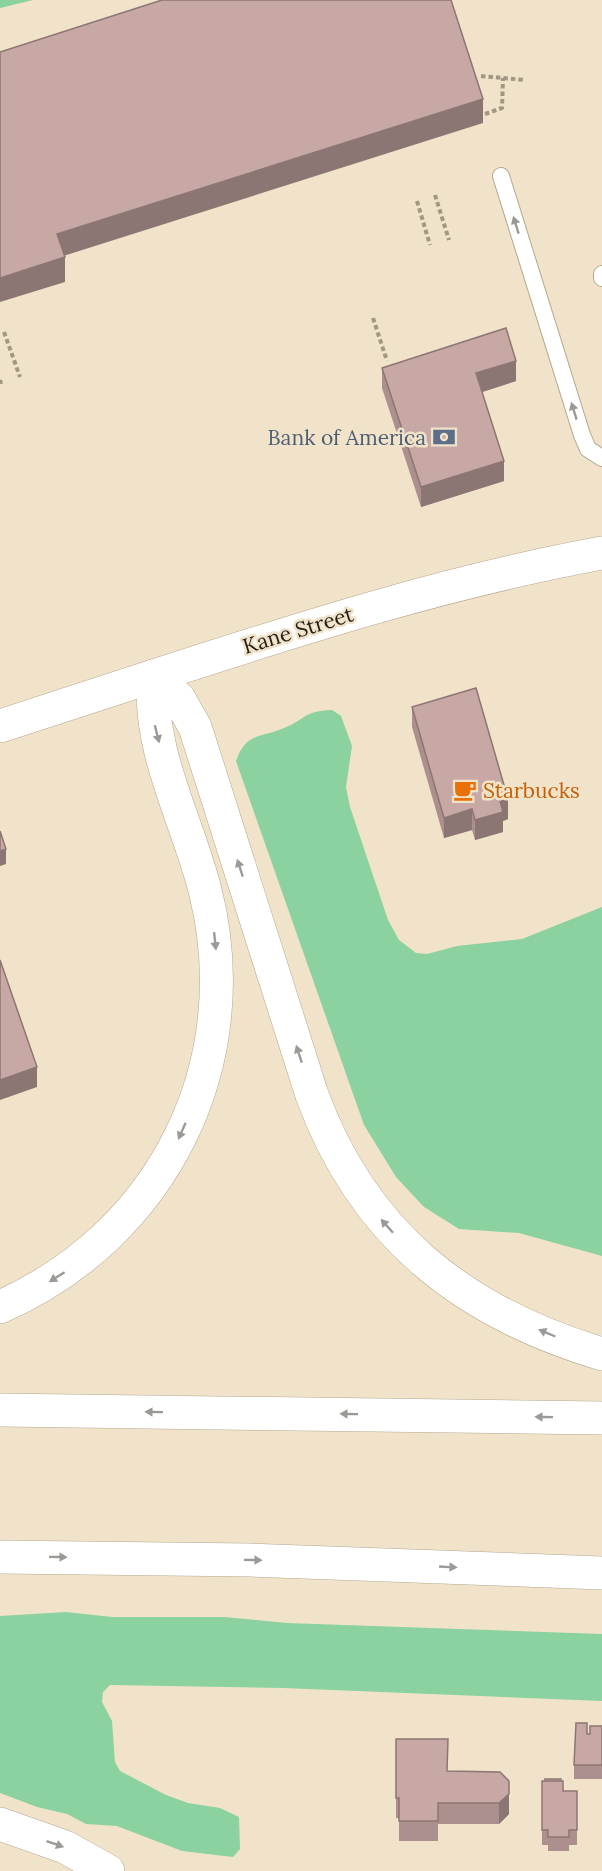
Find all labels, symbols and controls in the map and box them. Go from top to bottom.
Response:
one-way arrow [511,216,520,234]
one-way arrow [569,402,578,420]
place label: Bank of America [267,424,426,451]
bank icon: Bank of America [431,424,457,450]
street label: Kane Street [239,600,357,660]
one-way arrow [152,724,162,743]
cafe icon: Starbucks [452,777,478,803]
place label: Starbucks [483,777,580,804]
one-way arrow [235,859,244,877]
one-way arrow [210,932,220,951]
one-way arrow [294,1045,303,1063]
one-way arrow [178,1123,187,1140]
one-way arrow [381,1219,394,1234]
one-way arrow [49,1272,66,1283]
one-way arrow [538,1328,556,1338]
one-way arrow [144,1407,163,1417]
one-way arrow [339,1409,358,1419]
one-way arrow [534,1412,553,1422]
one-way arrow [49,1552,68,1562]
one-way arrow [244,1555,263,1565]
one-way arrow [439,1562,458,1571]
one-way arrow [46,1840,64,1849]

